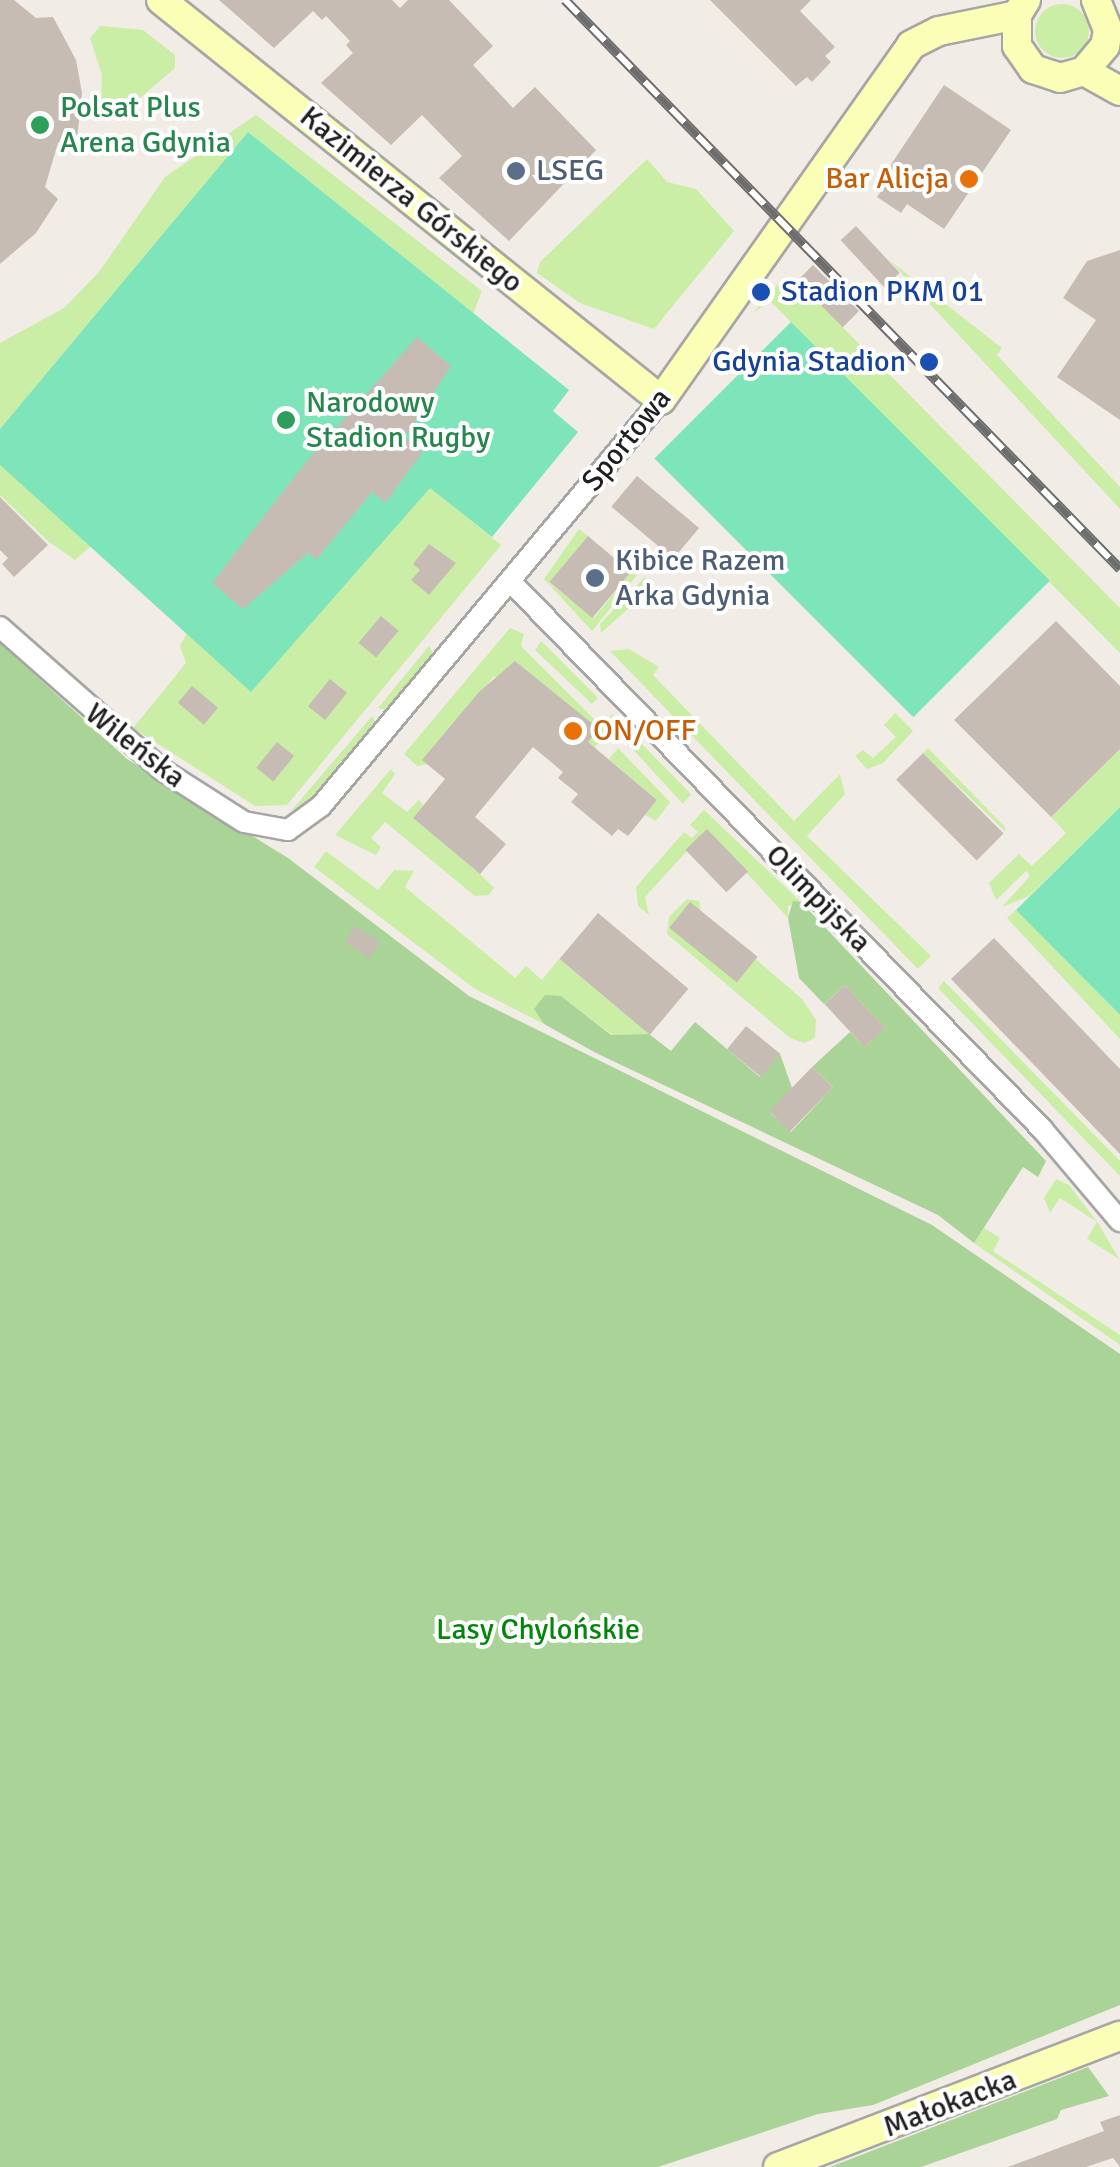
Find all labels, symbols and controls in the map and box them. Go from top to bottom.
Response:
place label: Polsat Plus Arena Gdynia [60,90,231,160]
street label: Kazimierza Górskiego [292,99,530,301]
marker: Polsat Plus Arena Gdynia [29,114,51,136]
place label: LSEG [536,153,604,189]
marker: LSEG [505,160,527,182]
place label: Bar Alicja [825,161,949,197]
marker: Bar Alicja [958,168,980,190]
place label: Stadion PKM 01 [781,274,984,310]
marker: Stadion PKM 01 [750,281,772,303]
place label: Gdynia Stadion [712,344,906,380]
marker: Gdynia Stadion [916,349,942,375]
street label: Sportowa [575,381,679,499]
place label: Narodowy Stadion Rugby [306,385,490,456]
marker: Narodowy Stadion Rugby [275,409,297,431]
place label: Kibice Razem Arka Gdynia [615,543,785,614]
marker: Kibice Razem Arka Gdynia [584,567,606,589]
street label: Wileńska [78,696,192,796]
place label: ON/OFF [593,713,696,749]
marker: ON/OFF [562,720,584,742]
street label: Olimpijska [758,838,878,960]
park label: Lasy Chylońskie [436,1612,640,1648]
street label: Małokacka [878,2062,1022,2146]

